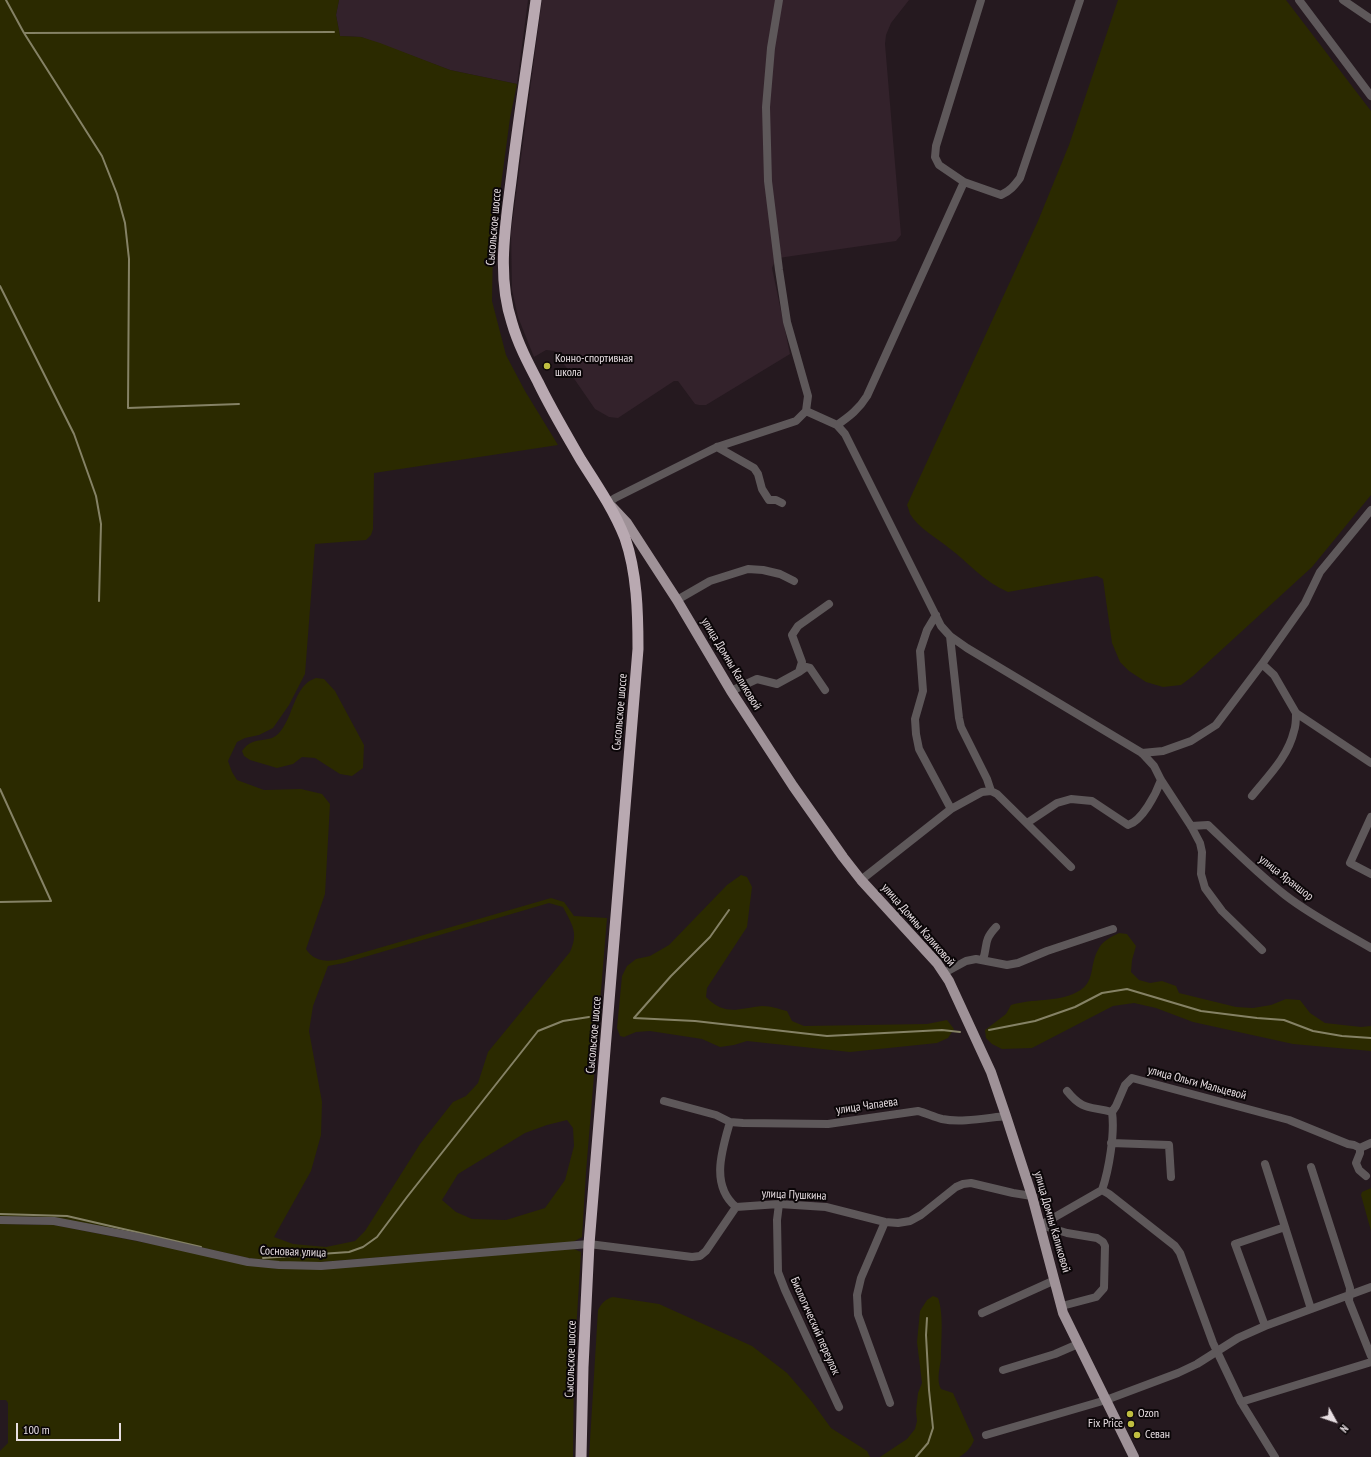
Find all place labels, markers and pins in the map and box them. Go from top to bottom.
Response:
place label: Конно-спортивная школа [555,352,633,380]
marker: Конно-спортивная школа [542,361,552,371]
place label: Ozon [1138,1407,1159,1421]
marker: Ozon [1125,1409,1135,1419]
place label: Fix Price [1088,1417,1123,1431]
marker: Fix Price [1126,1419,1136,1429]
place label: Севан [1145,1428,1170,1442]
marker: Севан [1132,1430,1142,1440]

